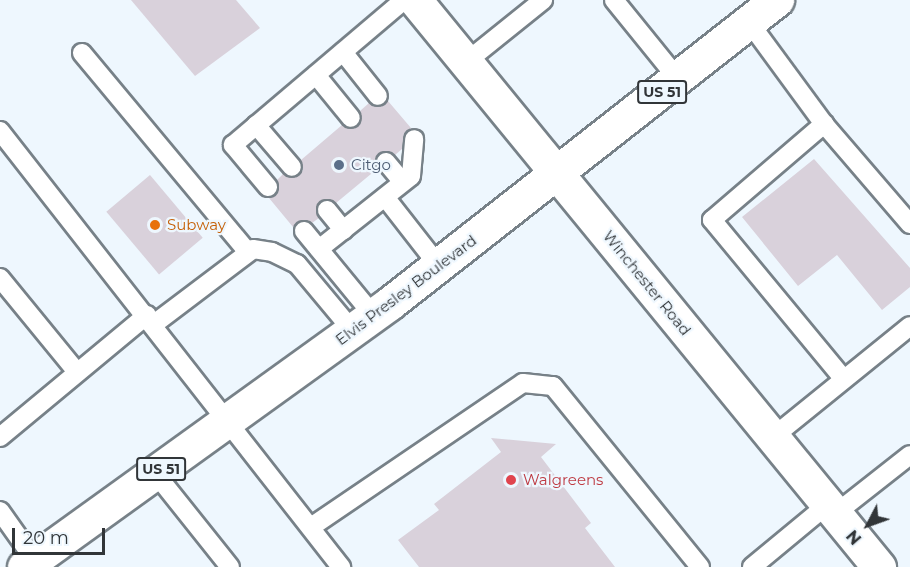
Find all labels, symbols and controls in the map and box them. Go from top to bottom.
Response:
road number: US 51 [636,81,688,103]
place label: Citgo [351,156,391,174]
marker: Citgo [332,158,346,172]
place label: Subway [167,216,226,234]
marker: Subway [148,218,162,232]
street label: Winchester Road [599,227,695,339]
street label: Elvis Presley Boulevard [332,231,480,349]
road number: US 51 [136,458,186,480]
place label: Walgreens [523,471,603,489]
marker: Walgreens [504,473,518,487]
north arrow [838,495,898,555]
scale bar [15,516,108,554]
text: N [843,526,865,548]
text: 20 m [23,527,69,549]

